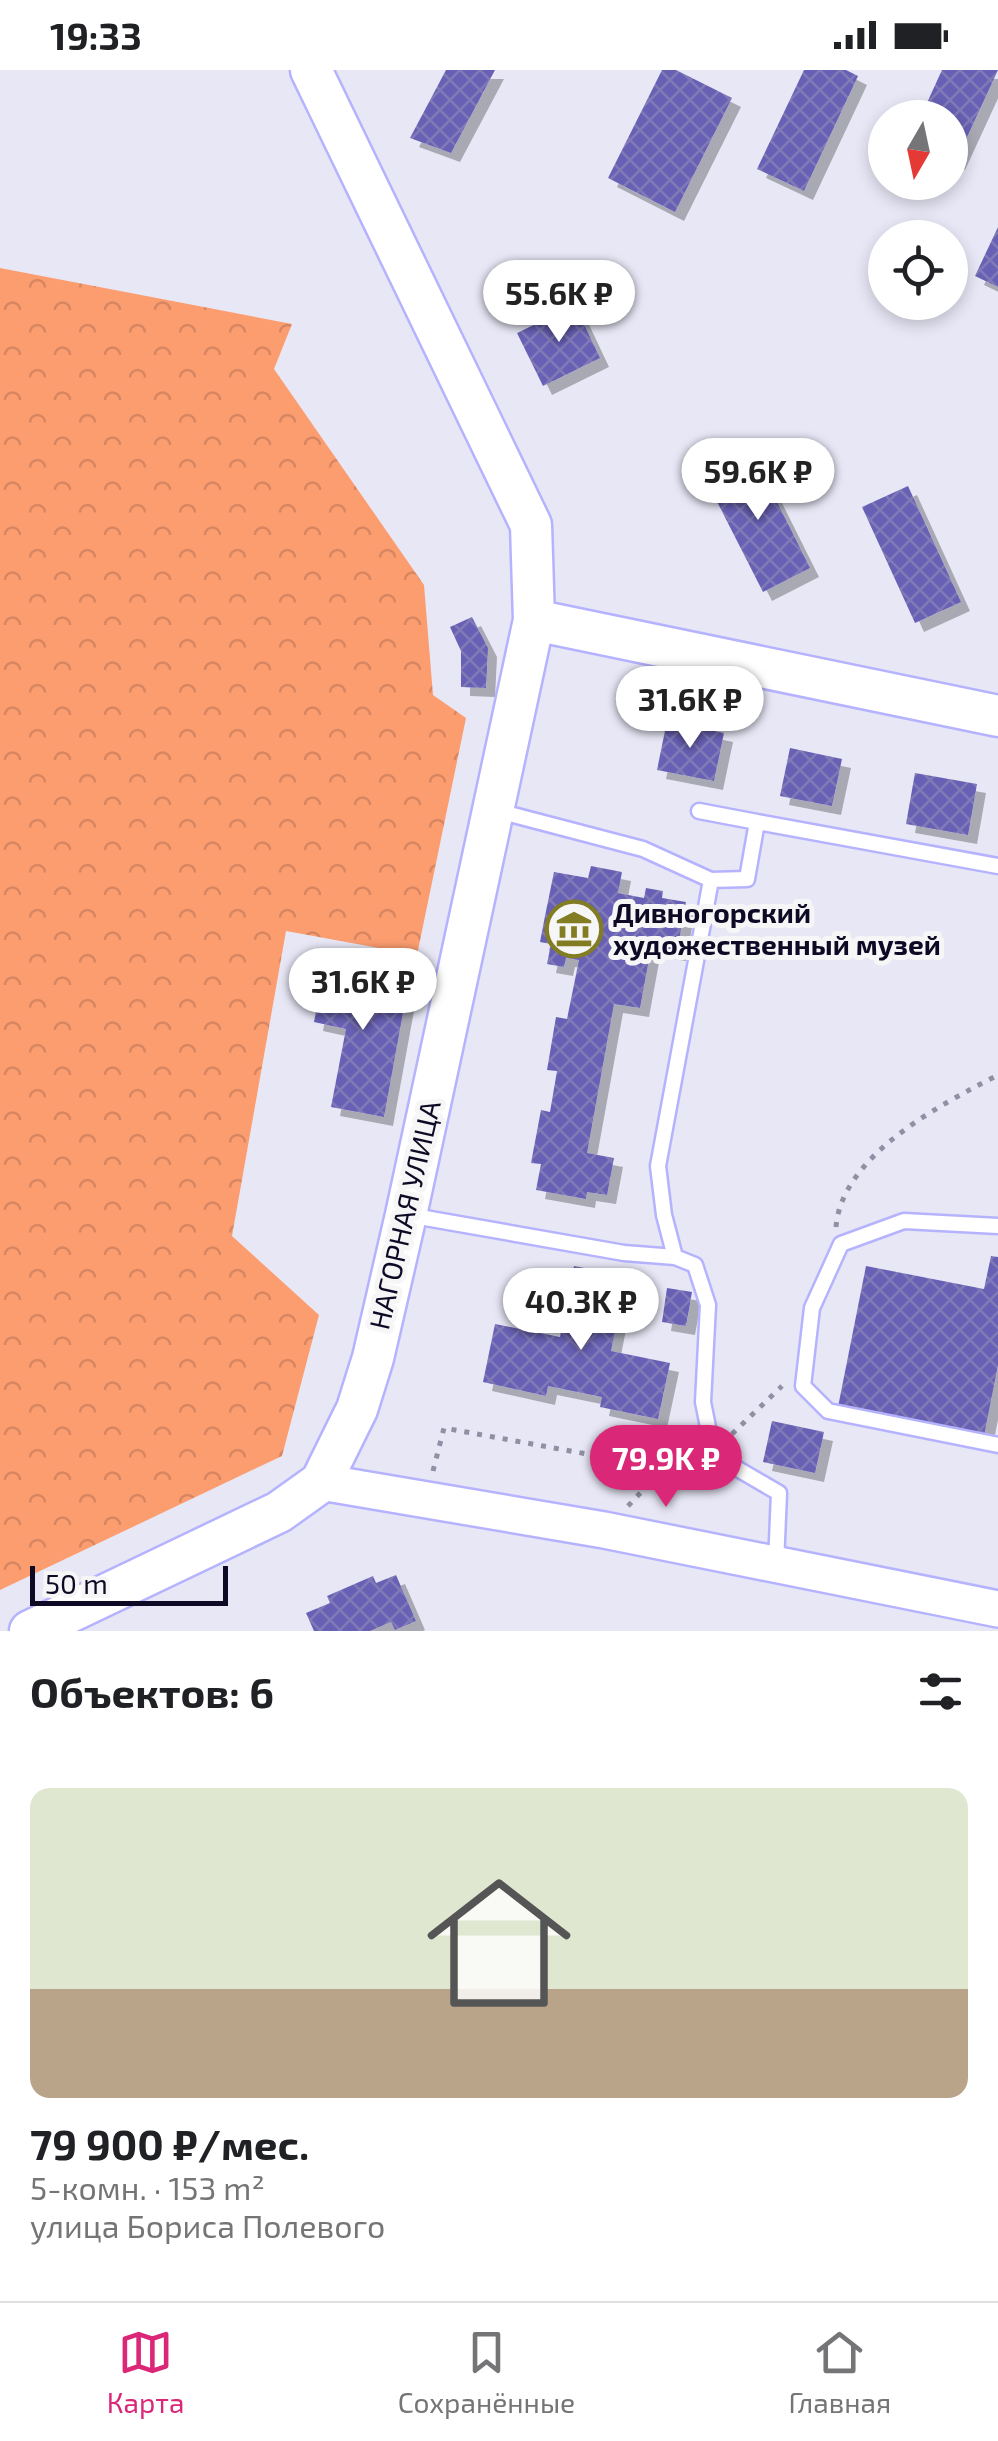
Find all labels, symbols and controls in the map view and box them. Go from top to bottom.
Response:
text: 19:33 [50,12,142,58]
north arrow [868,100,968,200]
map controls [868,100,968,320]
button: locate [868,220,968,320]
pin: 55.6K ₽ [467,260,651,345]
text: 55.6K ₽ [505,273,613,311]
pin: 59.6K ₽ [666,438,850,523]
text: 59.6K ₽ [703,451,813,489]
pin: 31.6K ₽ [598,666,782,751]
text: 31.6K ₽ [638,679,742,717]
place label: Дивногорский художественный музей [613,895,941,961]
museum icon: Дивногорский художественный музей [544,899,604,959]
pin: 31.6K ₽ [271,948,455,1033]
text: 31.6K ₽ [311,961,415,999]
street label: НАГОРНАЯ УЛИЦА [361,1096,447,1333]
pin: 40.3K ₽ [489,1268,673,1353]
text: 40.3K ₽ [525,1281,637,1319]
pin: 79.9K ₽ [574,1425,758,1510]
text: 79.9K ₽ [612,1438,720,1476]
scale bar [30,1561,228,1606]
text: 50 m [45,1566,108,1600]
icon: filters [913,1664,968,1719]
text: Объектов: 6 [30,1666,274,1716]
icon: home [409,1853,589,2033]
text: 79 900 ₽/мес. [30,2118,309,2168]
text: 5-комн. · 153 m² [30,2168,265,2206]
text: улица Бориса Полевого [30,2206,385,2244]
tab: Карта [107,2325,184,2419]
tab: Сохранённые [398,2325,575,2419]
tab: Главная [789,2325,891,2419]

